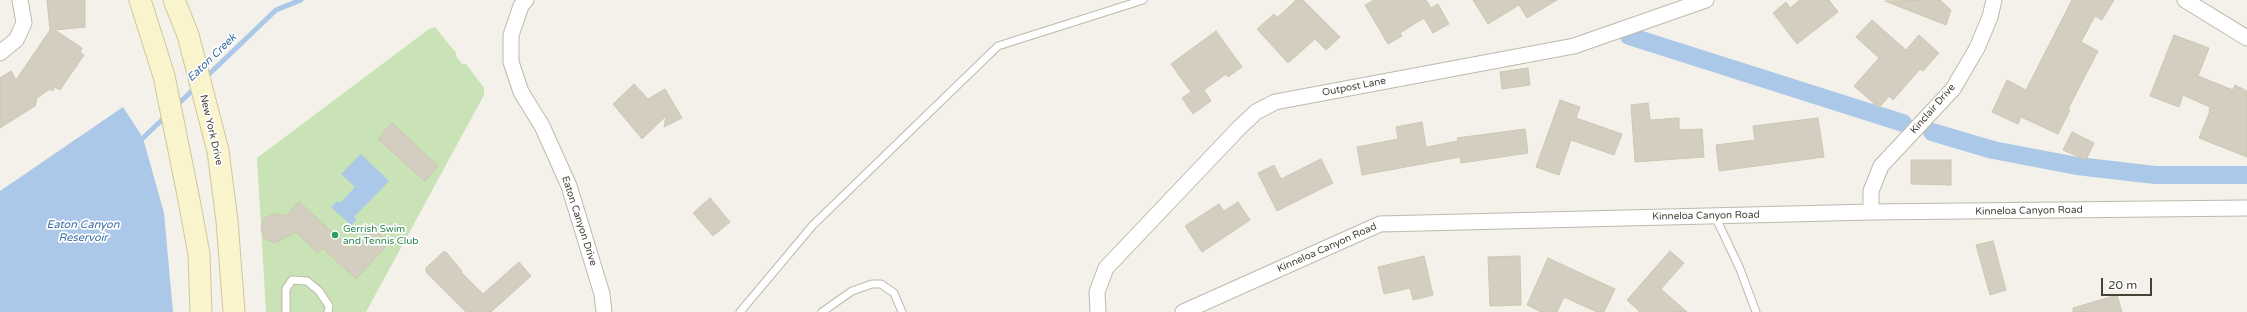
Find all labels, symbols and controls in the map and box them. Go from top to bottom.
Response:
water label: Eaton Creek [185,31,239,85]
street label: Outpost Lane [1321,75,1387,99]
street label: Kinclair Drive [1908,82,1958,136]
street label: New York Drive [197,93,225,167]
street label: Eaton Canyon Drive [559,175,599,267]
street label: Kinneloa Canyon Road [1975,204,2083,218]
street label: Kinneloa Canyon Road [1652,209,1760,223]
water label: Eaton Canyon Reservoir [46,218,120,244]
street label: Kinneloa Canyon Road [1275,221,1379,275]
place label: Gerrish Swim and Tennis Club [343,223,419,246]
marker: Gerrish Swim and Tennis Club [330,230,340,240]
scale bar [2103,270,2154,296]
text: 20 m [2108,278,2137,292]

